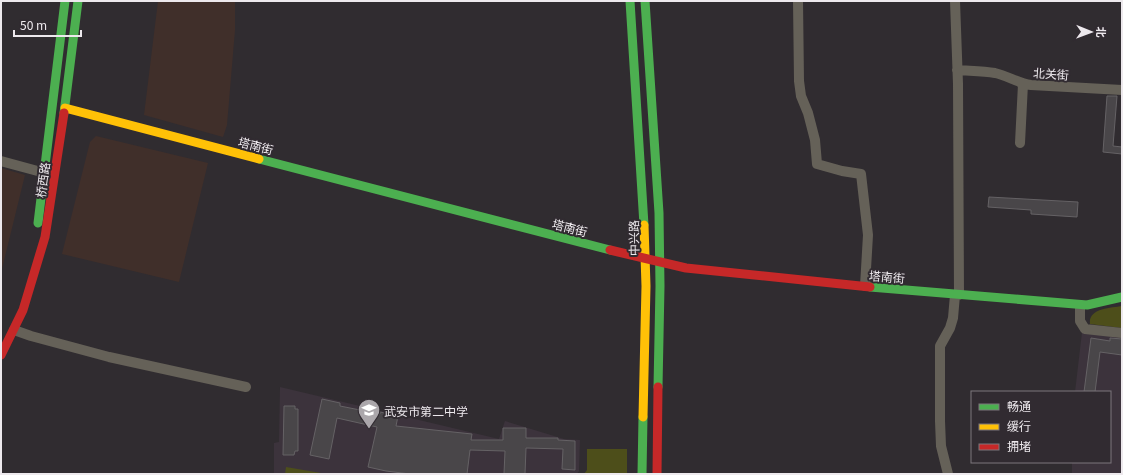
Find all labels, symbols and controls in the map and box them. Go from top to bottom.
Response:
scale bar [14,12,81,38]
north arrow [1071,12,1111,52]
text: 50 m [20,16,47,33]
text: 北 [1094,27,1110,38]
street label: 北关街 [1032,63,1070,83]
street label: 塔南街 [236,132,276,158]
street label: 桥西路 [31,161,53,199]
street label: 塔南街 [550,214,590,240]
street label: 中兴路 [624,220,642,256]
street label: 塔南街 [868,266,906,286]
legend [971,391,1111,463]
school or university icon: 武安市第二中学 [356,397,382,430]
text: 畅通 [1007,397,1031,414]
place label: 武安市第二中学 [384,402,468,419]
text: 缓行 [1007,417,1031,434]
text: 拥堵 [1007,437,1031,454]

